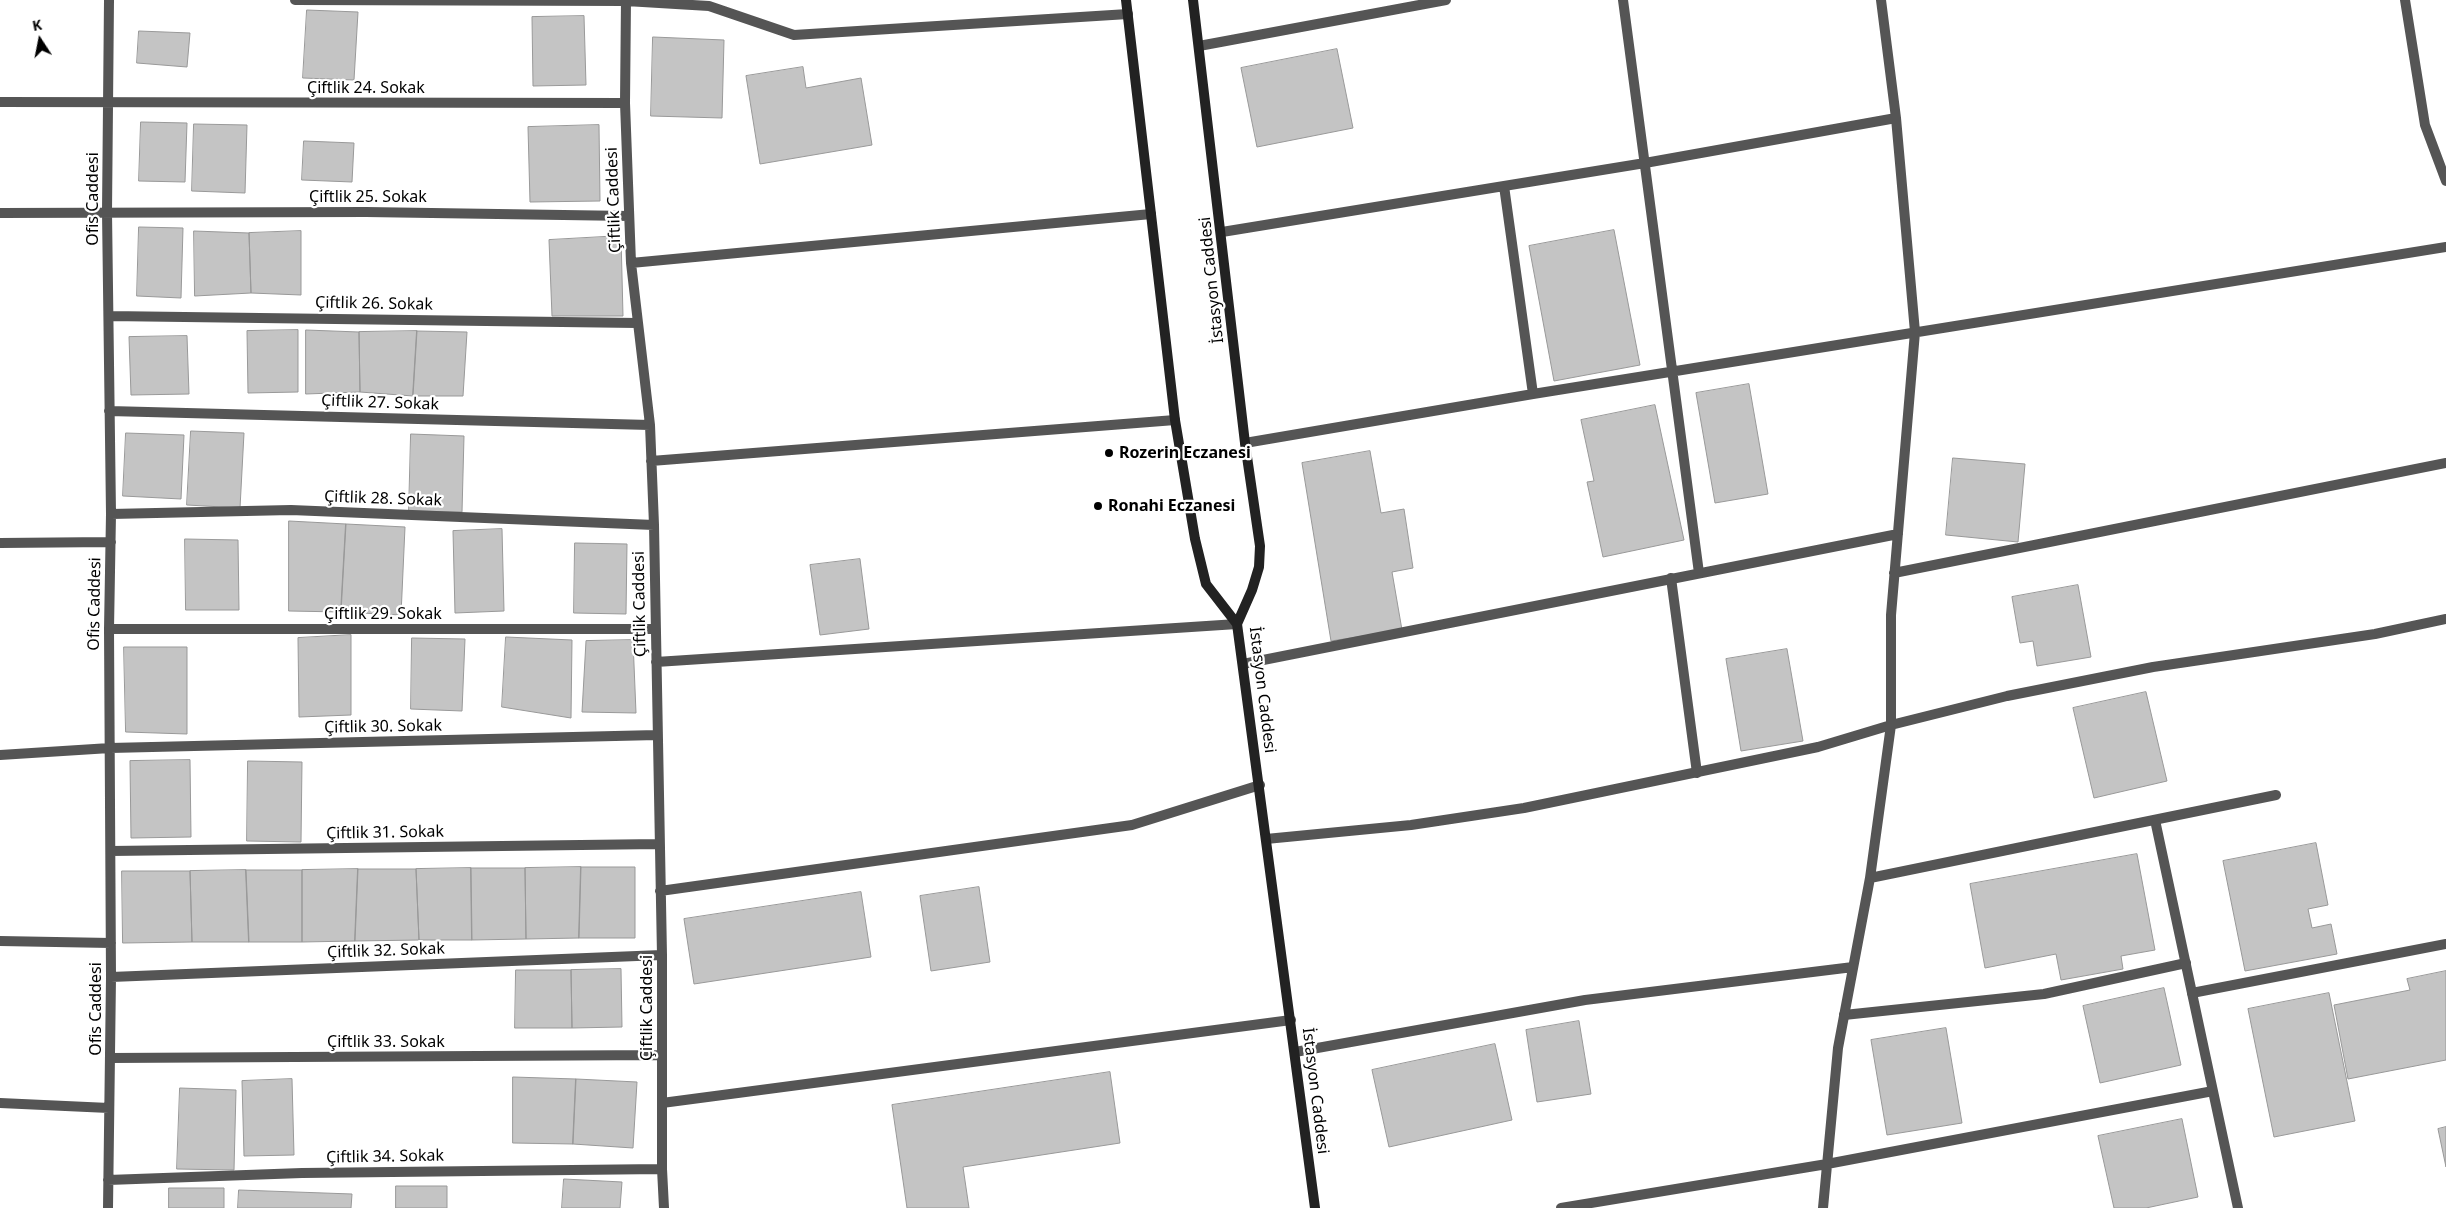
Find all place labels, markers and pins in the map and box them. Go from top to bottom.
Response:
place label: Rozerin Eczanesi [1119,443,1251,463]
marker: Rozerin Eczanesi [1103,447,1115,459]
place label: Ronahi Eczanesi [1108,496,1235,516]
marker: Ronahi Eczanesi [1092,500,1104,512]

